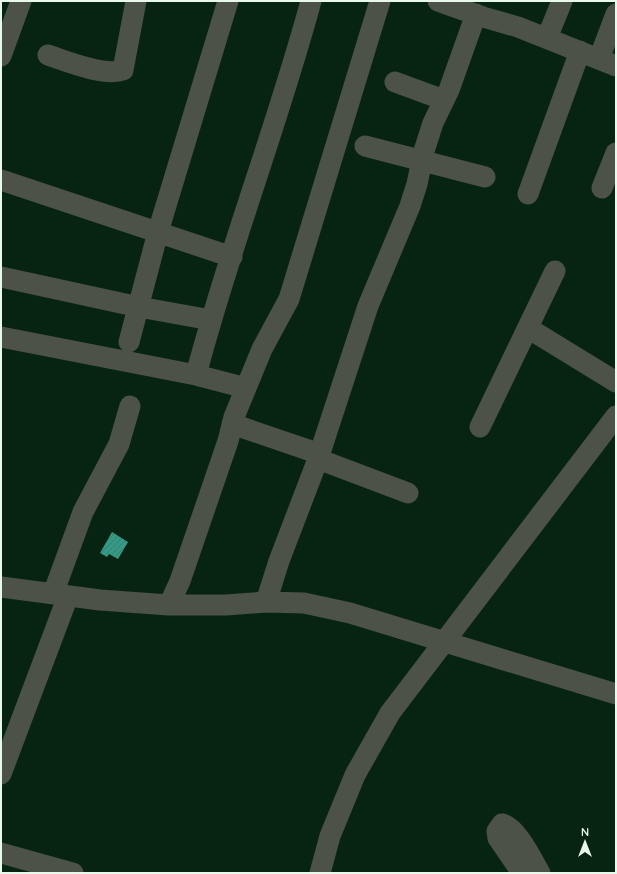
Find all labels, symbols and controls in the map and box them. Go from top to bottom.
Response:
north arrow [565,822,605,862]
text: N [581,825,589,839]

